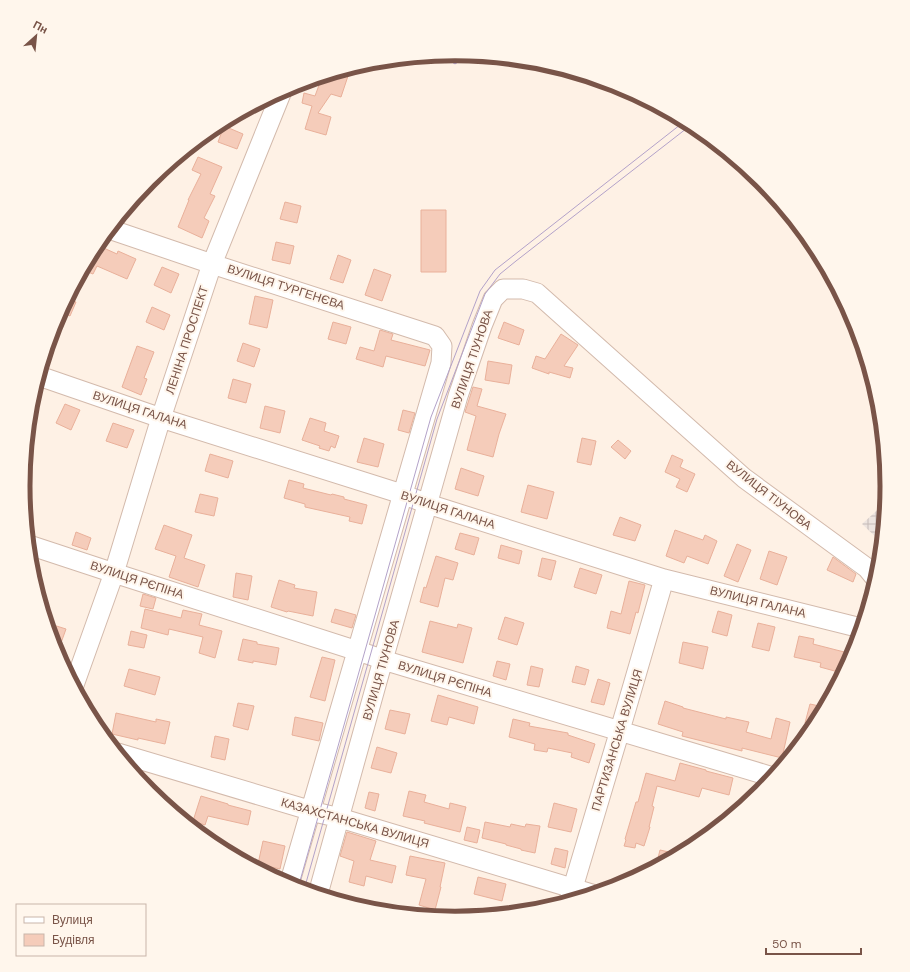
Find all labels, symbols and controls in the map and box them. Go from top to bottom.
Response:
north arrow [16,16,56,56]
text: Пн [31,18,50,37]
street label: ВУЛИЦЯ ТУРГЕНЄВА [225,260,347,314]
street label: ЛЕНІНА ПРОСПЕКТ [162,283,212,396]
street label: ВУЛИЦЯ ТІУНОВА [448,307,496,411]
street label: ВУЛИЦЯ ГАЛАНА [91,387,189,433]
street label: ВУЛИЦЯ ТІУНОВА [723,457,815,533]
street label: ВУЛИЦЯ ГАЛАНА [399,487,497,533]
street label: ВУЛИЦЯ РЄПІНА [88,557,186,603]
street label: ВУЛИЦЯ ГАЛАНА [708,582,808,622]
street label: ВУЛИЦЯ ТІУНОВА [359,618,403,722]
street label: ВУЛИЦЯ РЄПІНА [396,657,494,701]
street label: ПАРТИЗАНСЬКА ВУЛИЦЯ [588,667,646,813]
street label: КАЗАХСТАНСЬКА ВУЛИЦЯ [279,794,431,852]
legend [16,904,146,956]
text: Вулиця [52,912,93,928]
scale bar [766,930,861,956]
text: Будівля [52,932,94,948]
text: 50 m [772,936,801,952]

